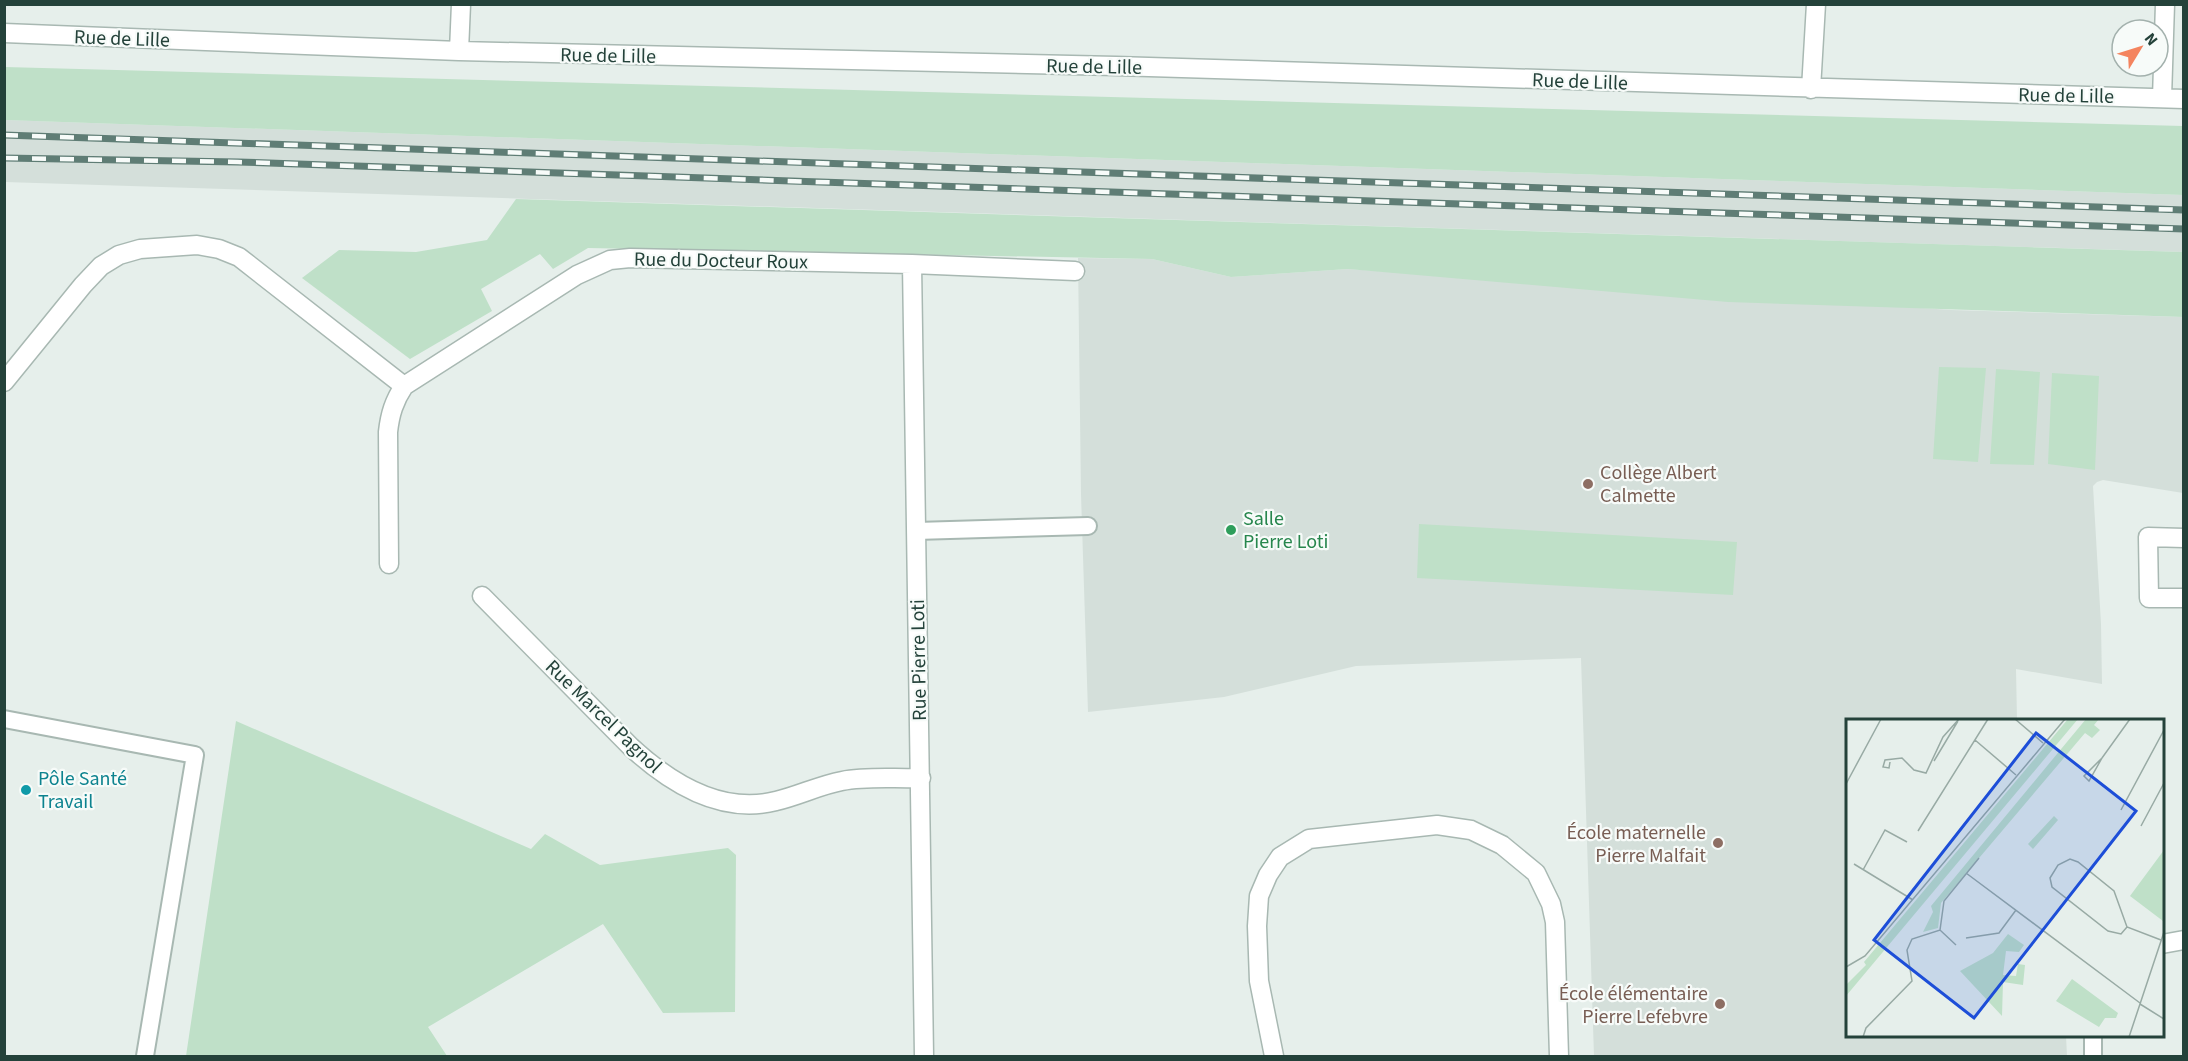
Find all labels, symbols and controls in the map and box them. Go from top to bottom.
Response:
north arrow [2110,18,2170,78]
street label: Rue de Lille [74,23,170,55]
text: N [2139,28,2163,50]
street label: Rue de Lille [560,41,656,71]
street label: Rue de Lille [1046,52,1142,82]
street label: Rue de Lille [1532,66,1628,98]
street label: Rue de Lille [2018,81,2114,111]
street label: Rue du Docteur Roux [634,245,808,277]
place label: Collège Albert Calmette [1600,459,1717,510]
marker: Collège Albert Calmette [1581,477,1595,491]
place label: Salle Pierre Loti [1243,505,1328,556]
marker: Salle Pierre Loti [1224,523,1238,537]
street label: Rue Pierre Loti [904,599,934,721]
street label: Rue Marcel Pagnol [539,654,668,780]
inset map [1846,719,2164,1037]
place label: Pôle Santé Travail [38,765,127,816]
marker: Pôle Santé Travail [19,783,33,797]
place label: École maternelle Pierre Malfait [1566,819,1706,870]
marker: École maternelle Pierre Malfait [1711,836,1725,850]
place label: École élémentaire Pierre Lefebvre [1559,980,1708,1031]
marker: École élémentaire Pierre Lefebvre [1713,997,1727,1011]

